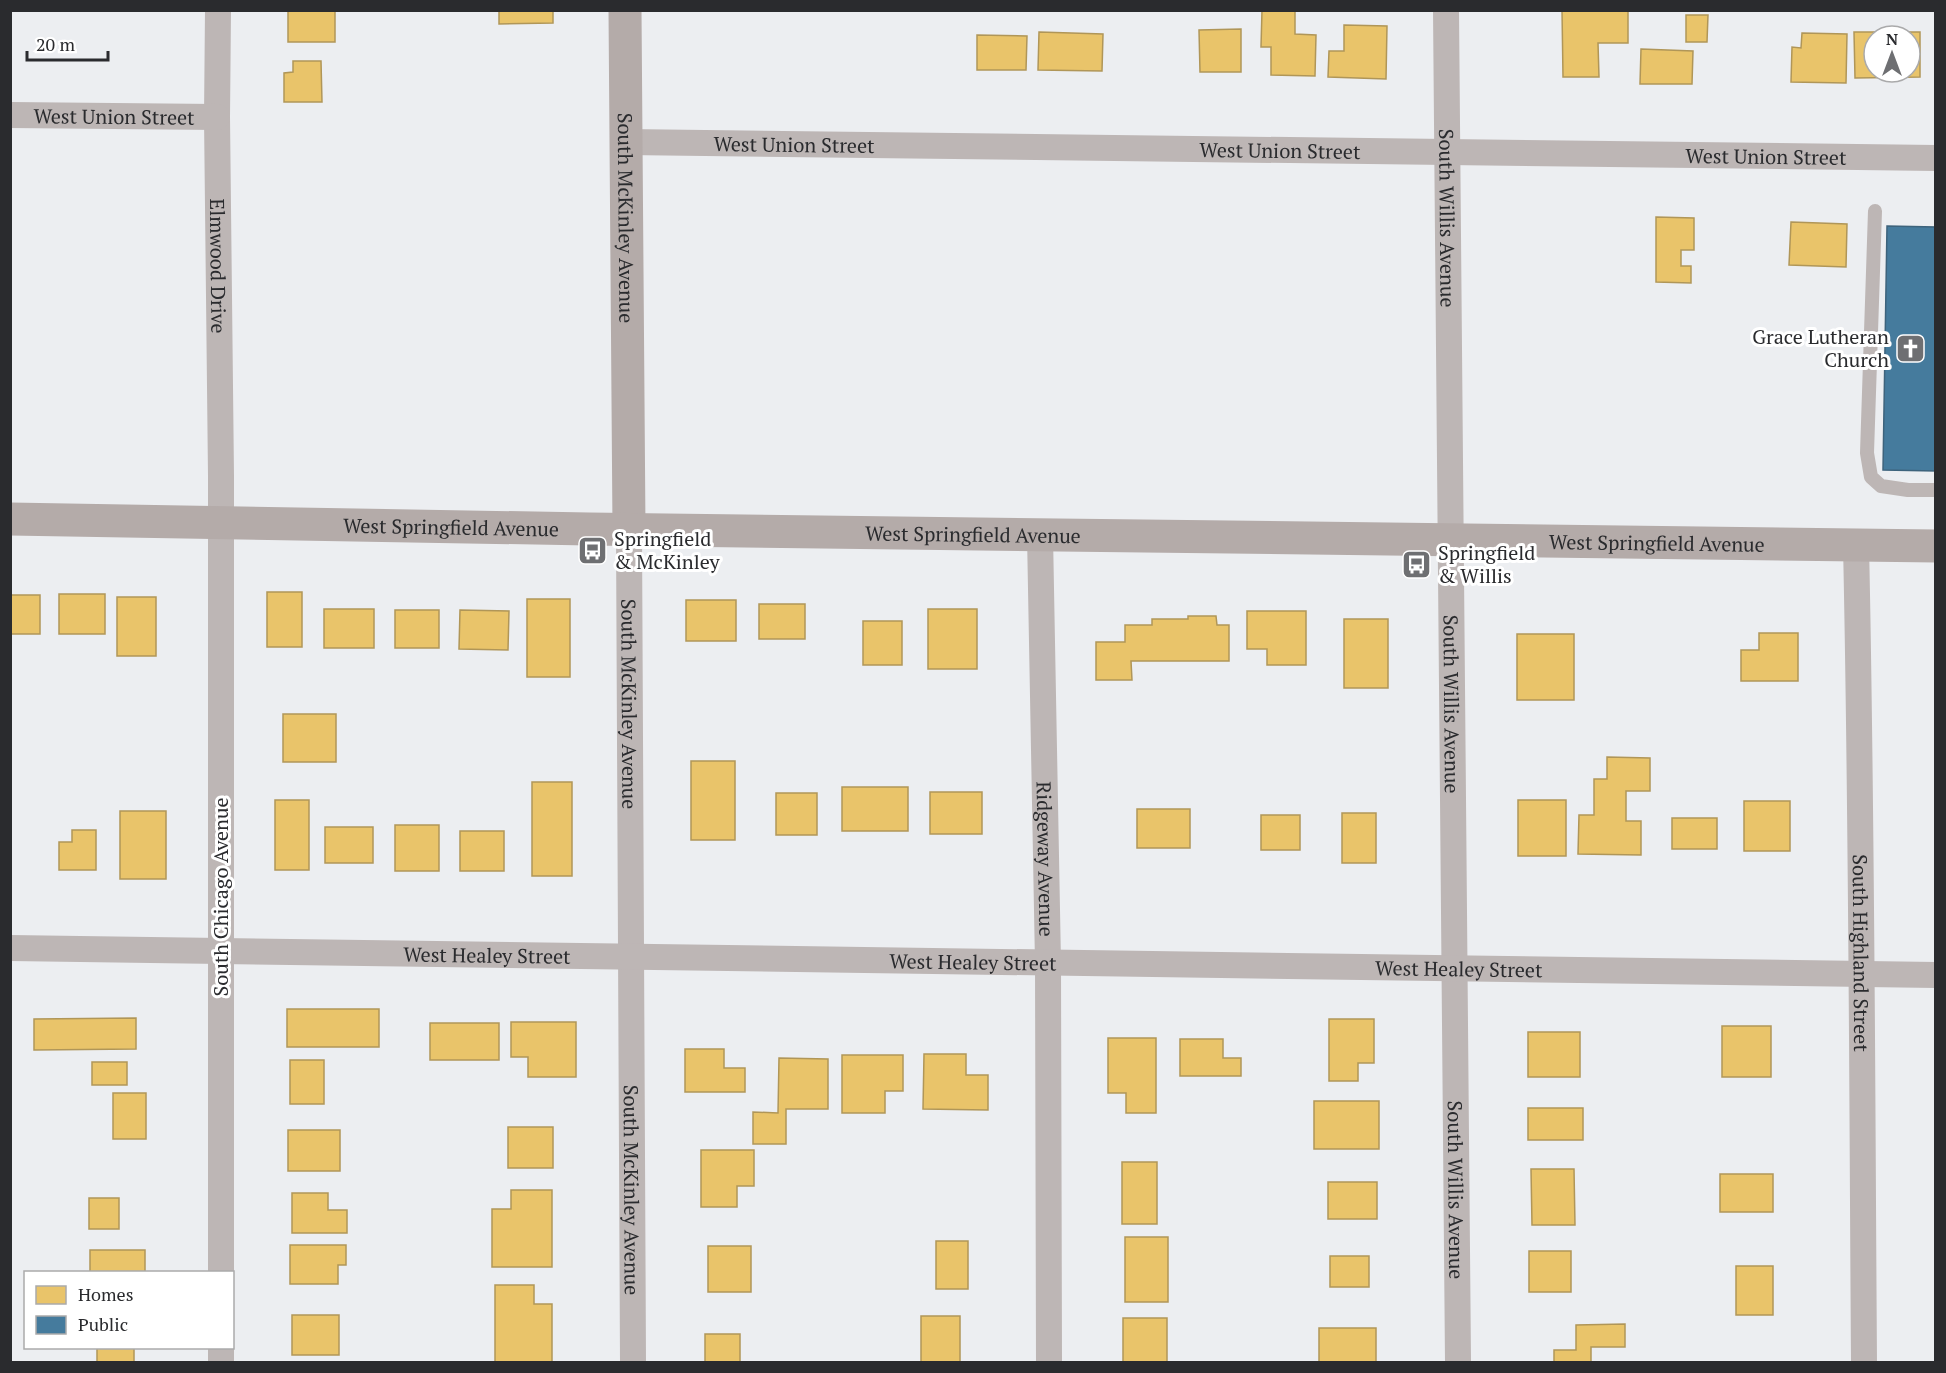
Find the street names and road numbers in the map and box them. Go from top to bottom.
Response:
street label: West Union Street [33,102,195,130]
street label: South McKinley Avenue [612,113,641,323]
street label: South Willis Avenue [1434,128,1462,308]
street label: West Union Street [713,130,875,159]
street label: West Union Street [1199,136,1361,164]
street label: West Union Street [1685,141,1847,170]
street label: Elmwood Drive [204,198,233,334]
street label: West Springfield Avenue [343,511,559,542]
street label: West Springfield Avenue [865,519,1081,549]
street label: West Springfield Avenue [1549,528,1765,557]
street label: South McKinley Avenue [616,599,644,809]
street label: South Willis Avenue [1438,614,1466,793]
street label: Ridgeway Avenue [1031,781,1061,937]
street label: South Chicago Avenue [207,798,234,996]
street label: South Highland Street [1847,854,1876,1052]
street label: West Healey Street [403,940,571,969]
street label: West Healey Street [889,947,1057,976]
street label: West Healey Street [1375,954,1543,983]
street label: South McKinley Avenue [618,1085,646,1295]
street label: South Willis Avenue [1442,1100,1471,1279]

